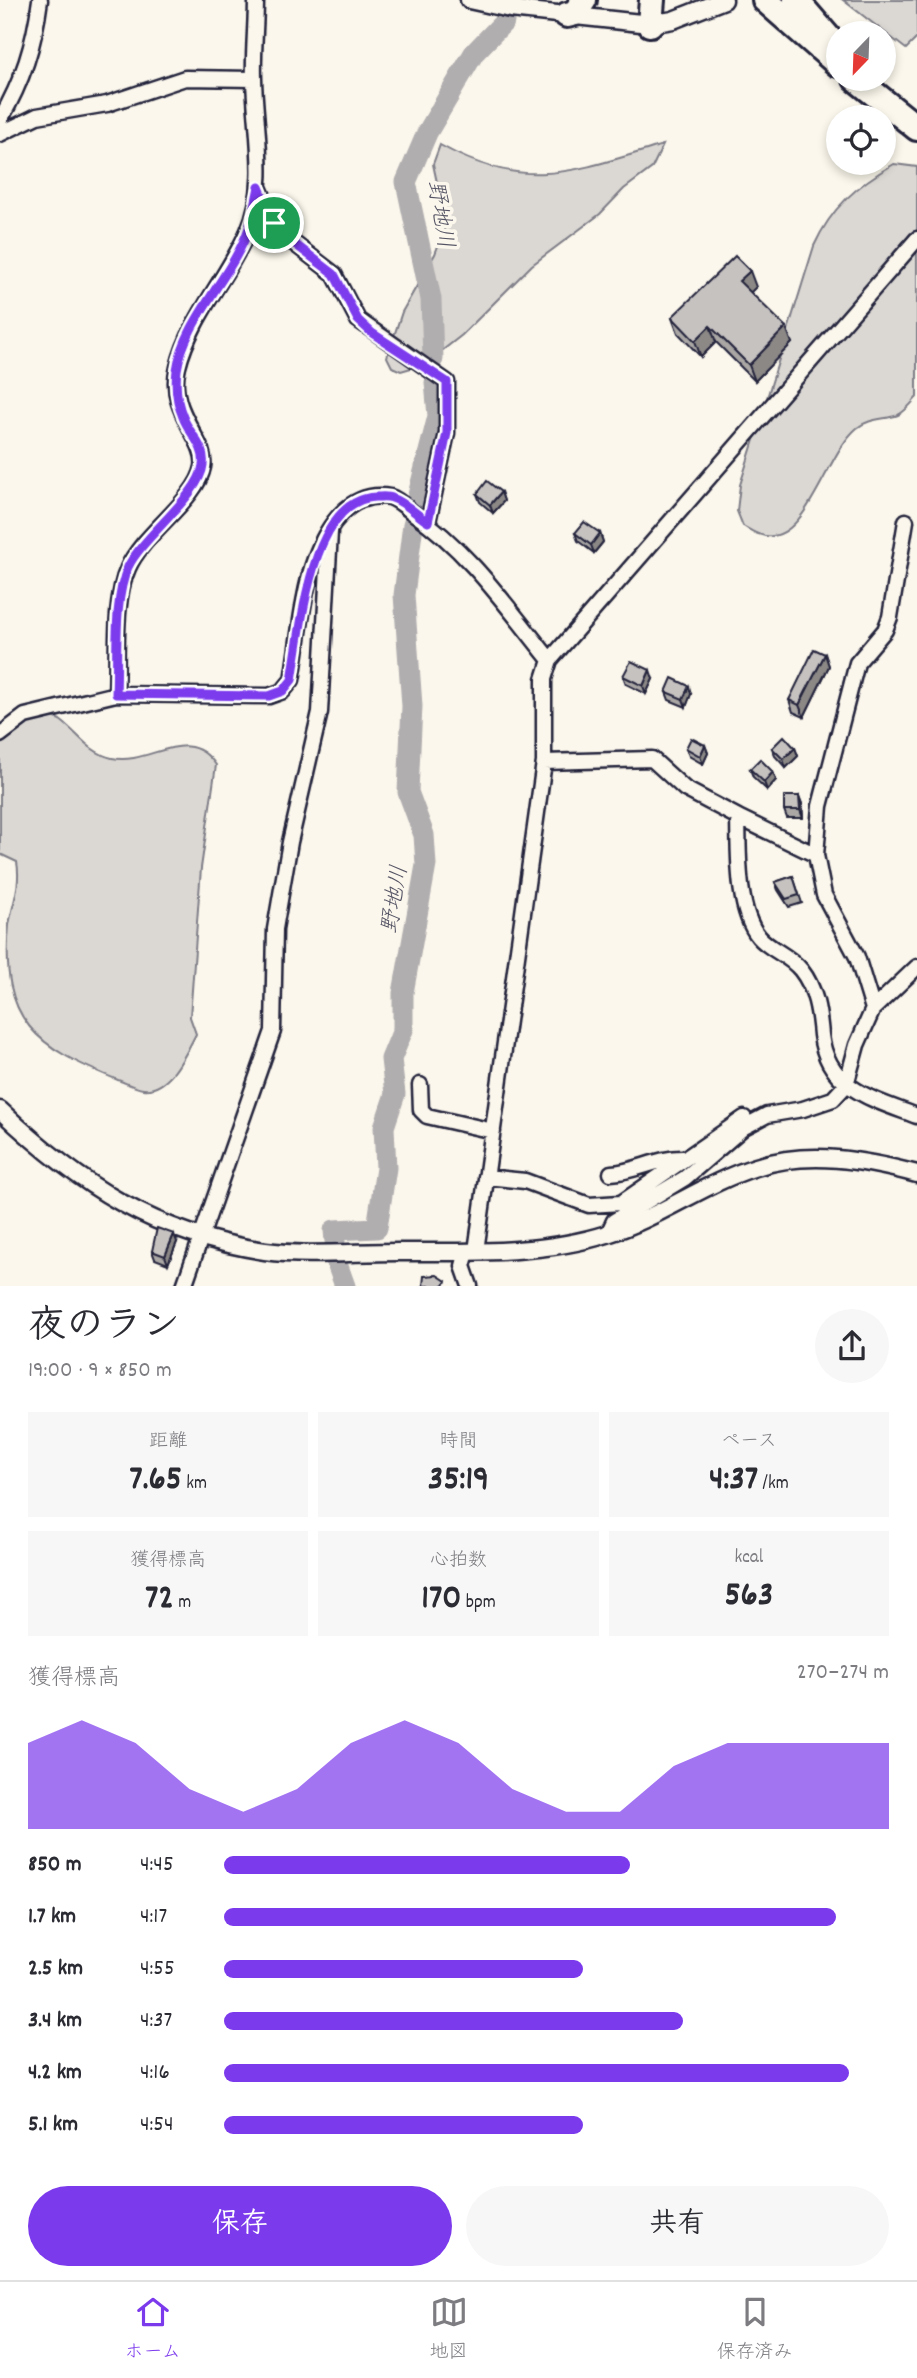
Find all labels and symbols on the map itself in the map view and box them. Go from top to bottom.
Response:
north arrow [826,21,896,91]
water label: 野地川 [417,178,460,251]
pin [244,193,304,253]
water label: 野地川 [375,863,418,936]

